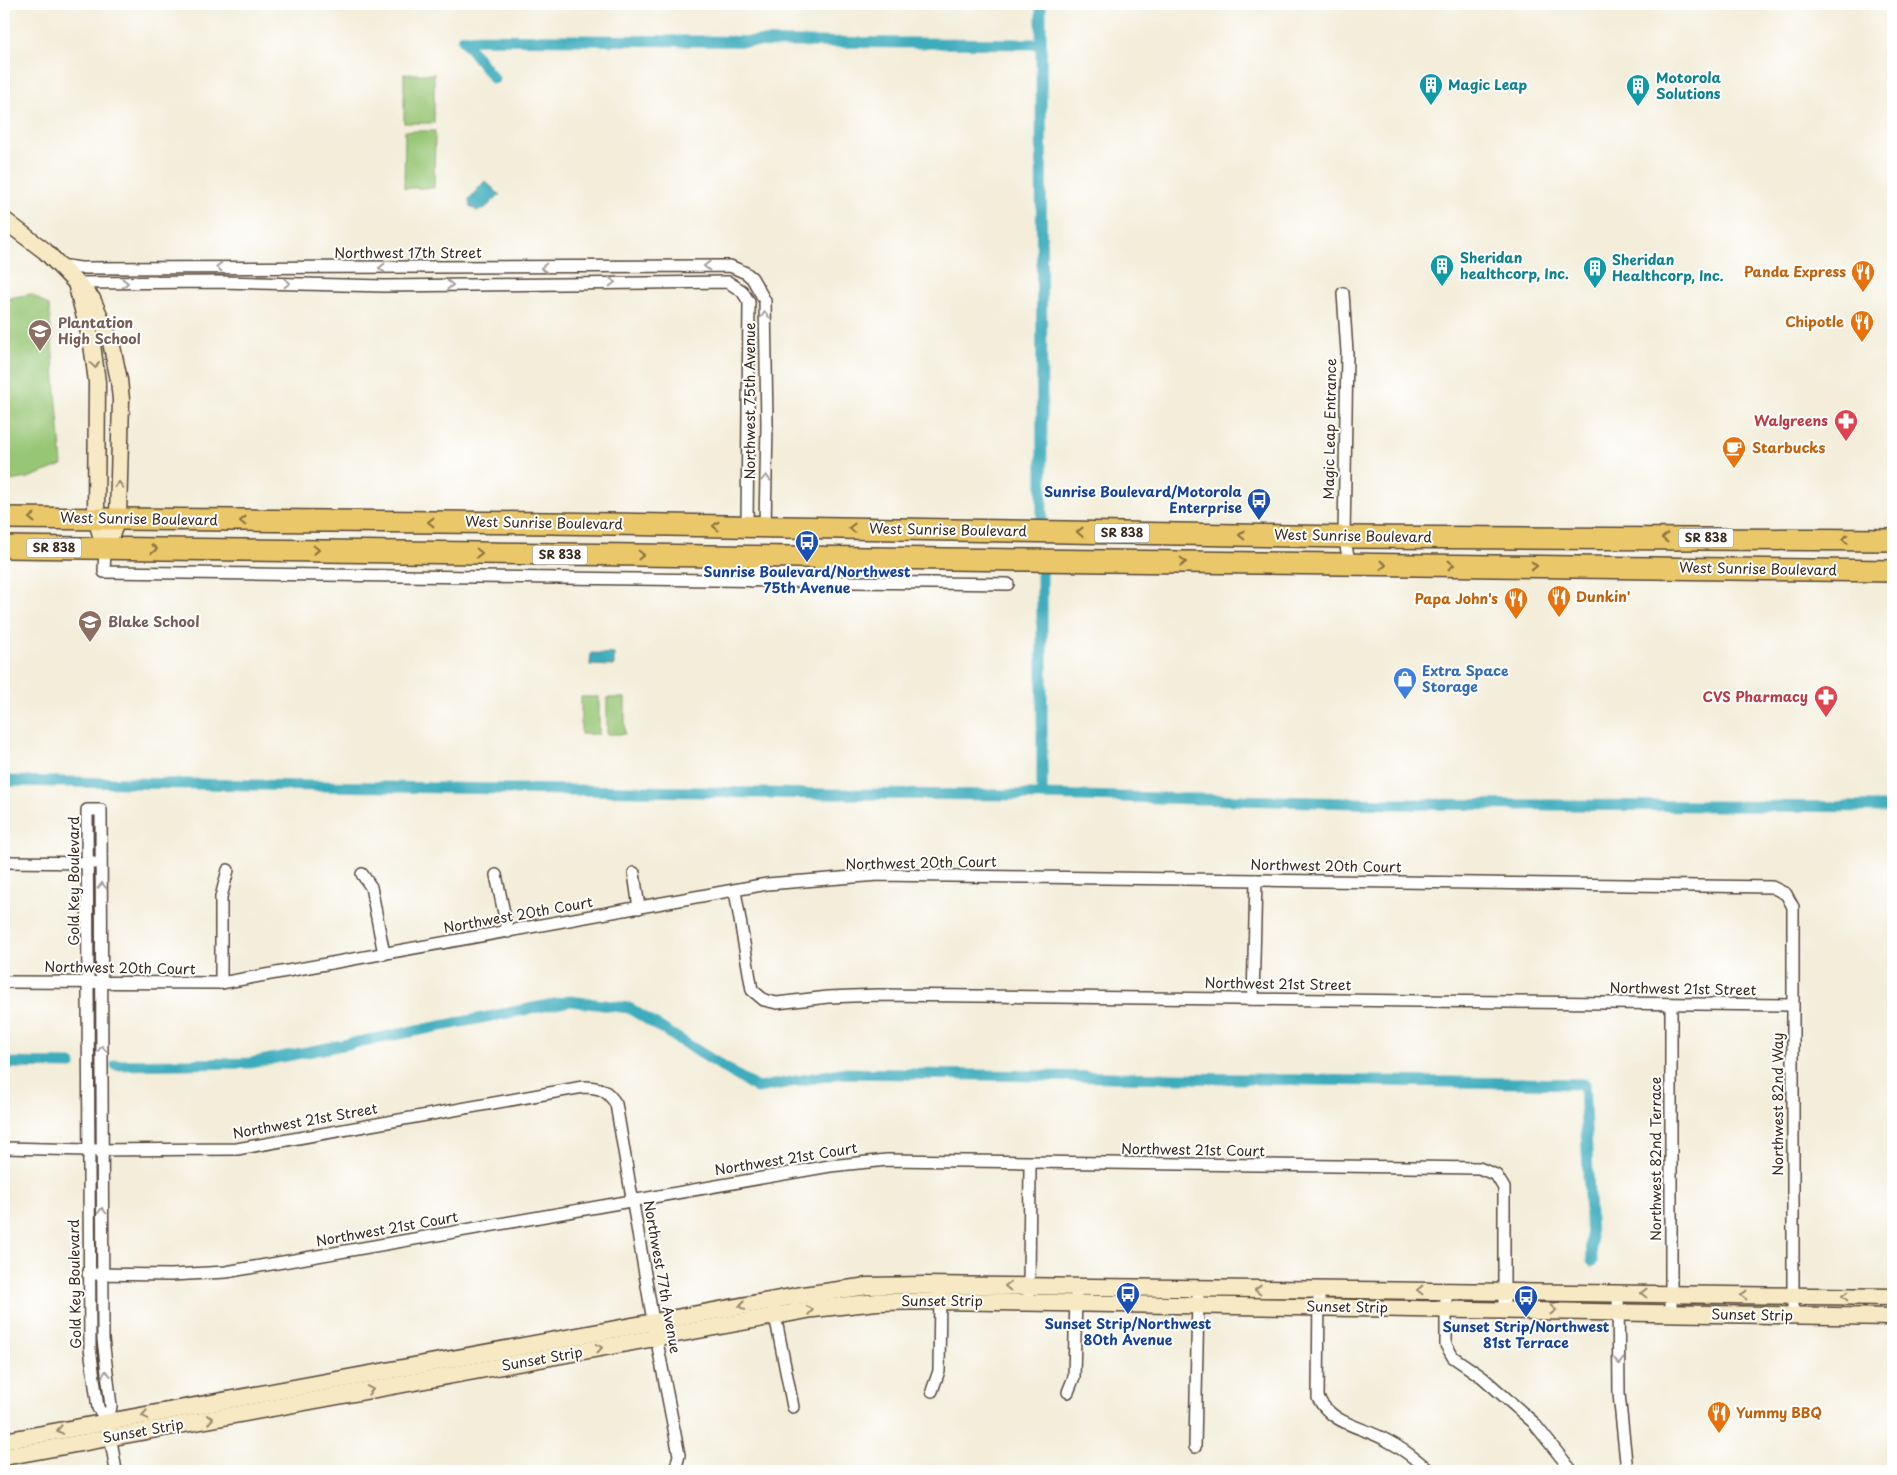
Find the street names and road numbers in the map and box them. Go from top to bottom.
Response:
street label: Northwest 17th Street [334,242,482,263]
street label: Northwest 75th Avenue [739,322,760,480]
street label: Magic Leap Entrance [1318,358,1341,500]
street label: West Sunrise Boulevard [60,507,219,530]
street label: West Sunrise Boulevard [465,511,624,534]
street label: West Sunrise Boulevard [869,518,1028,541]
road number: SR 838 [1094,524,1150,542]
street label: West Sunrise Boulevard [1274,524,1433,547]
road number: SR 838 [1678,528,1734,548]
road number: SR 838 [27,538,82,558]
road number: SR 838 [532,546,588,564]
street label: West Sunrise Boulevard [1679,557,1838,580]
street label: Gold Key Boulevard [63,816,84,946]
street label: Northwest 20th Court [845,851,997,874]
street label: Northwest 20th Court [1250,854,1402,877]
street label: Northwest 20th Court [442,891,594,938]
street label: Northwest 20th Court [44,956,196,979]
street label: Northwest 21st Street [1205,972,1352,995]
street label: Northwest 21st Street [1610,977,1757,1000]
street label: Northwest 82nd Way [1767,1032,1788,1176]
street label: Northwest 82nd Terrace [1645,1077,1666,1241]
street label: Northwest 21st Street [231,1097,379,1144]
street label: Northwest 21st Court [713,1137,859,1180]
street label: Northwest 21st Court [1121,1138,1265,1161]
street label: Northwest 77th Avenue [639,1199,686,1356]
street label: Northwest 21st Court [314,1206,460,1251]
street label: Gold Key Boulevard [63,1219,86,1349]
street label: Sunset Strip [901,1290,983,1311]
street label: Sunset Strip [1306,1295,1388,1318]
street label: Sunset Strip [1711,1303,1793,1326]
street label: Sunset Strip [500,1341,584,1376]
street label: Sunset Strip [101,1413,185,1448]

